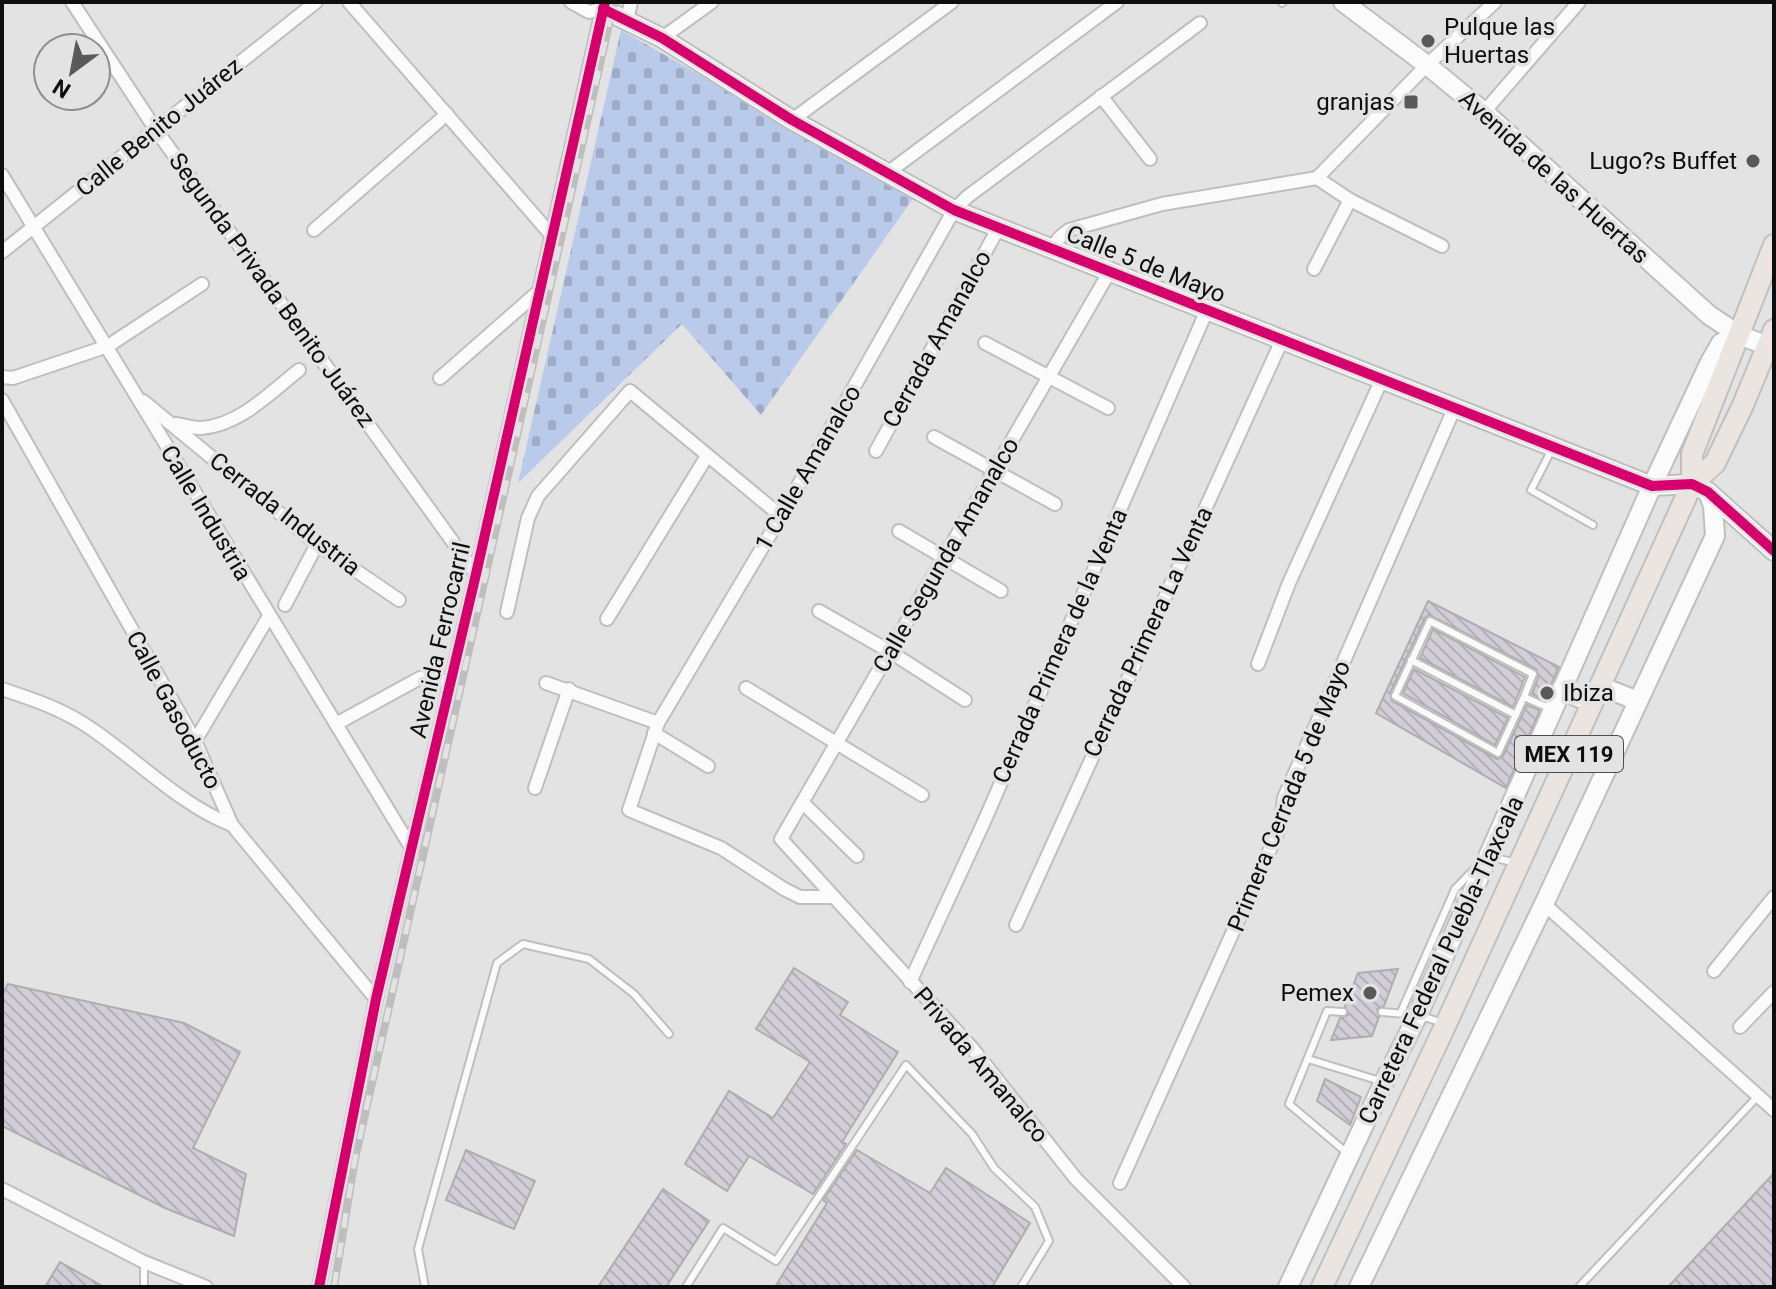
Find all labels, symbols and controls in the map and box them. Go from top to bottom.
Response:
place label: Pulque las Huertas [1444,13,1555,69]
north arrow [32,32,112,112]
marker: Pulque las Huertas [1419,32,1437,50]
street label: Calle Benito Juárez [70,52,248,202]
text: N [48,74,75,103]
street label: Avenida de las Huertas [1453,84,1655,270]
place label: granjas [1316,88,1395,116]
marker: granjas [1402,93,1420,111]
place label: Lugo?s Buffet [1589,147,1737,175]
street label: Segunda Privada Benito Juárez [163,148,381,432]
marker: Lugo?s Buffet [1744,152,1762,170]
street label: Calle 5 de Mayo [1062,219,1230,309]
street label: Cerrada Amanalco [877,246,997,432]
street label: 1 Calle Amanalco [749,380,867,556]
street label: Calle Segunda Amanalco [867,433,1025,677]
street label: Calle Industria [155,440,257,586]
street label: Cerrada Industria [204,446,366,582]
street label: Cerrada Primera La Venta [1078,502,1218,762]
street label: Cerrada Primera de la Venta [987,504,1133,788]
street label: Avenida Ferrocarril [404,539,476,741]
street label: Calle Gasoducto [121,626,227,794]
street label: Primera Cerrada 5 de Mayo [1222,656,1356,936]
place label: Ibiza [1563,679,1614,707]
marker: Ibiza [1538,684,1556,702]
road number: MEX 119 [1515,736,1623,772]
street label: Carretera Federal Puebla-Tlaxcala [1353,792,1529,1128]
place label: Pemex [1281,979,1354,1007]
street label: Privada Amanalco [908,982,1054,1148]
marker: Pemex [1361,984,1379,1002]

